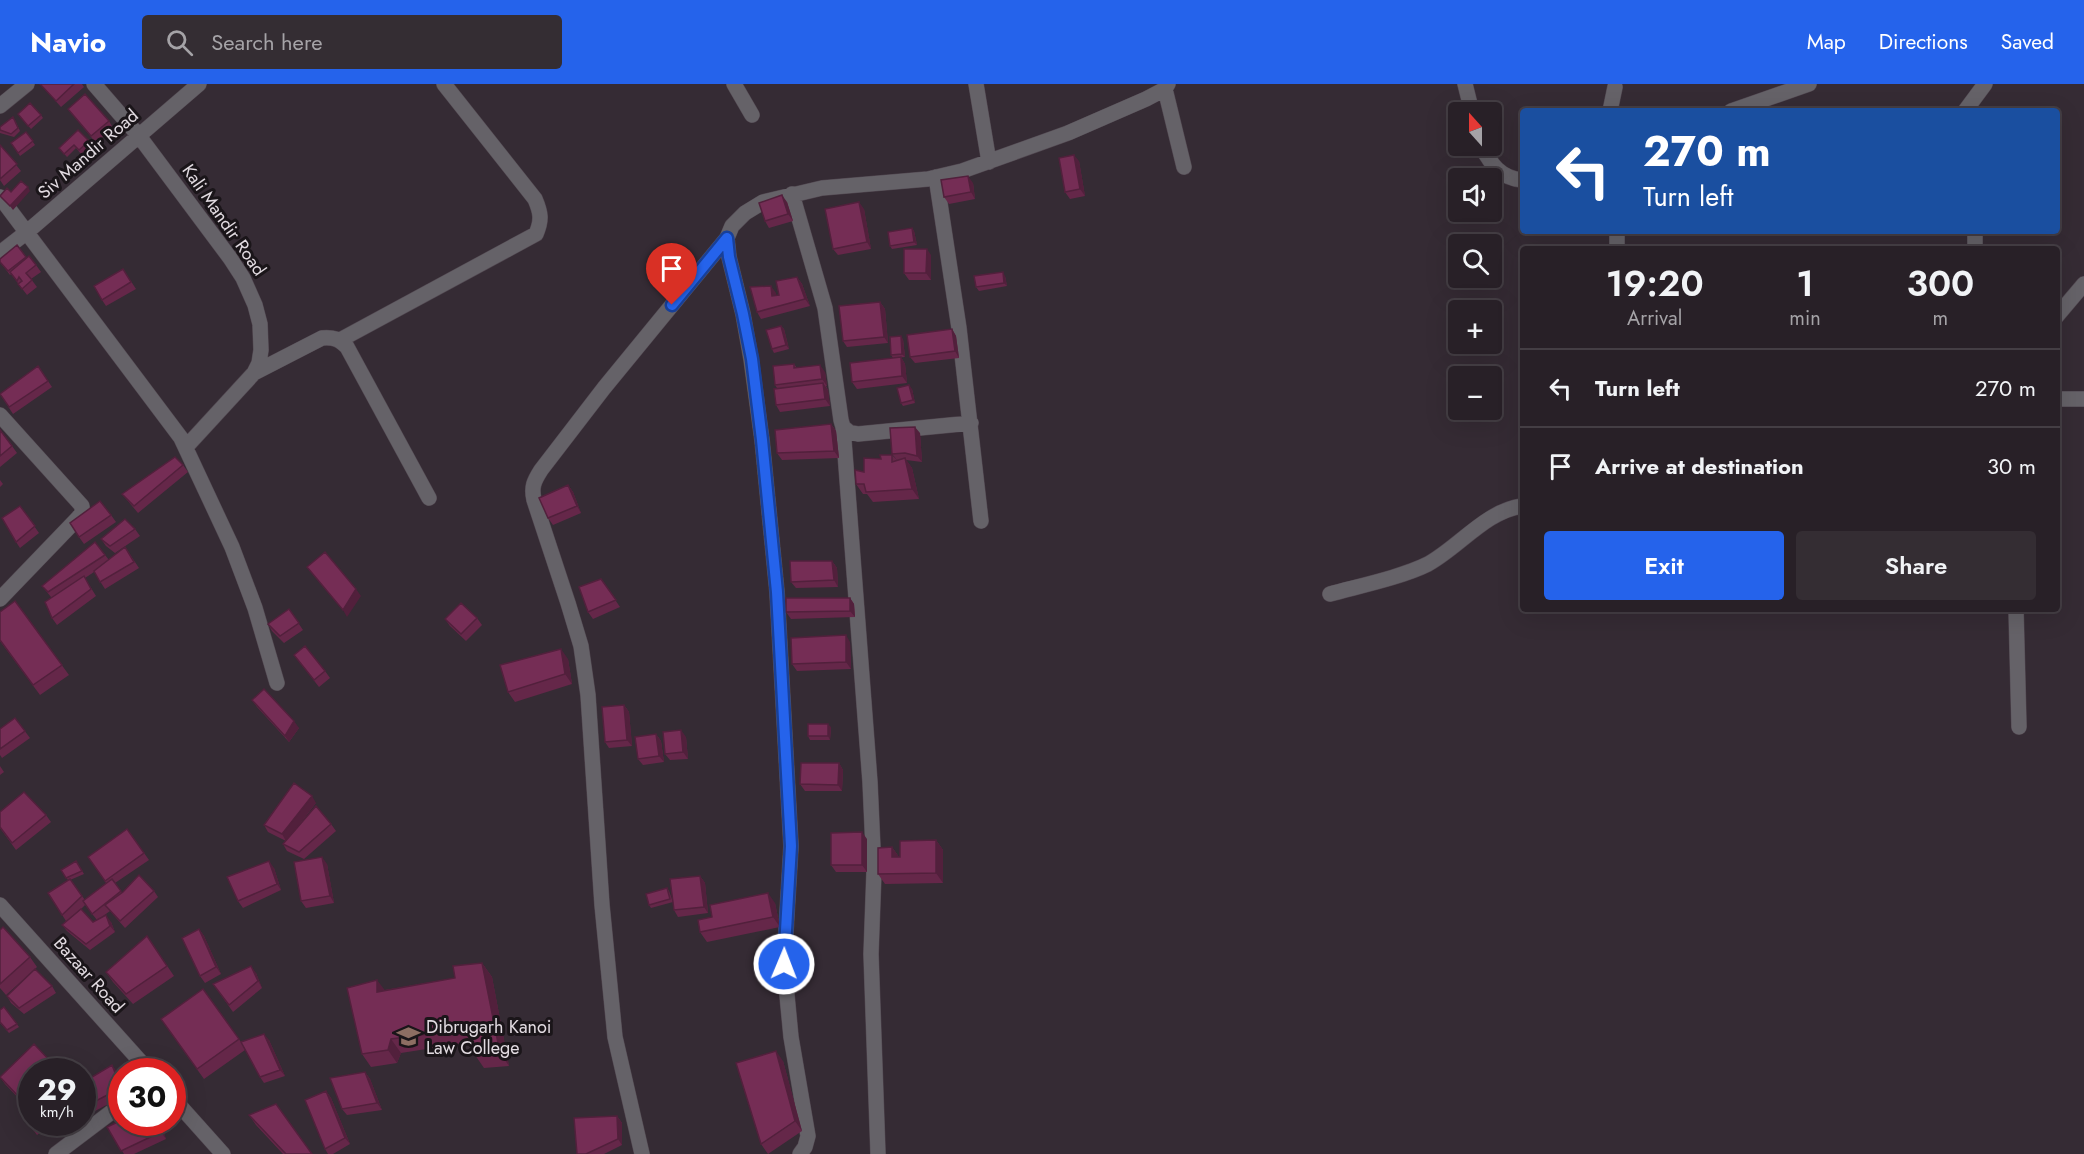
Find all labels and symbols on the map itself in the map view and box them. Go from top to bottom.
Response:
north arrow [1448,102,1502,156]
street label: Siv Mandir Road [32,103,144,205]
street label: Kali Mandir Road [176,159,272,281]
pin [646,243,697,305]
street label: Bazaar Road [48,931,130,1019]
position arrow [752,932,816,996]
place label: Dibrugarh Kanoi Law College [426,1014,552,1061]
school or university icon: Dibrugarh Kanoi Law College [395,1024,421,1050]
speed limit sign: 30 [108,1058,186,1136]

